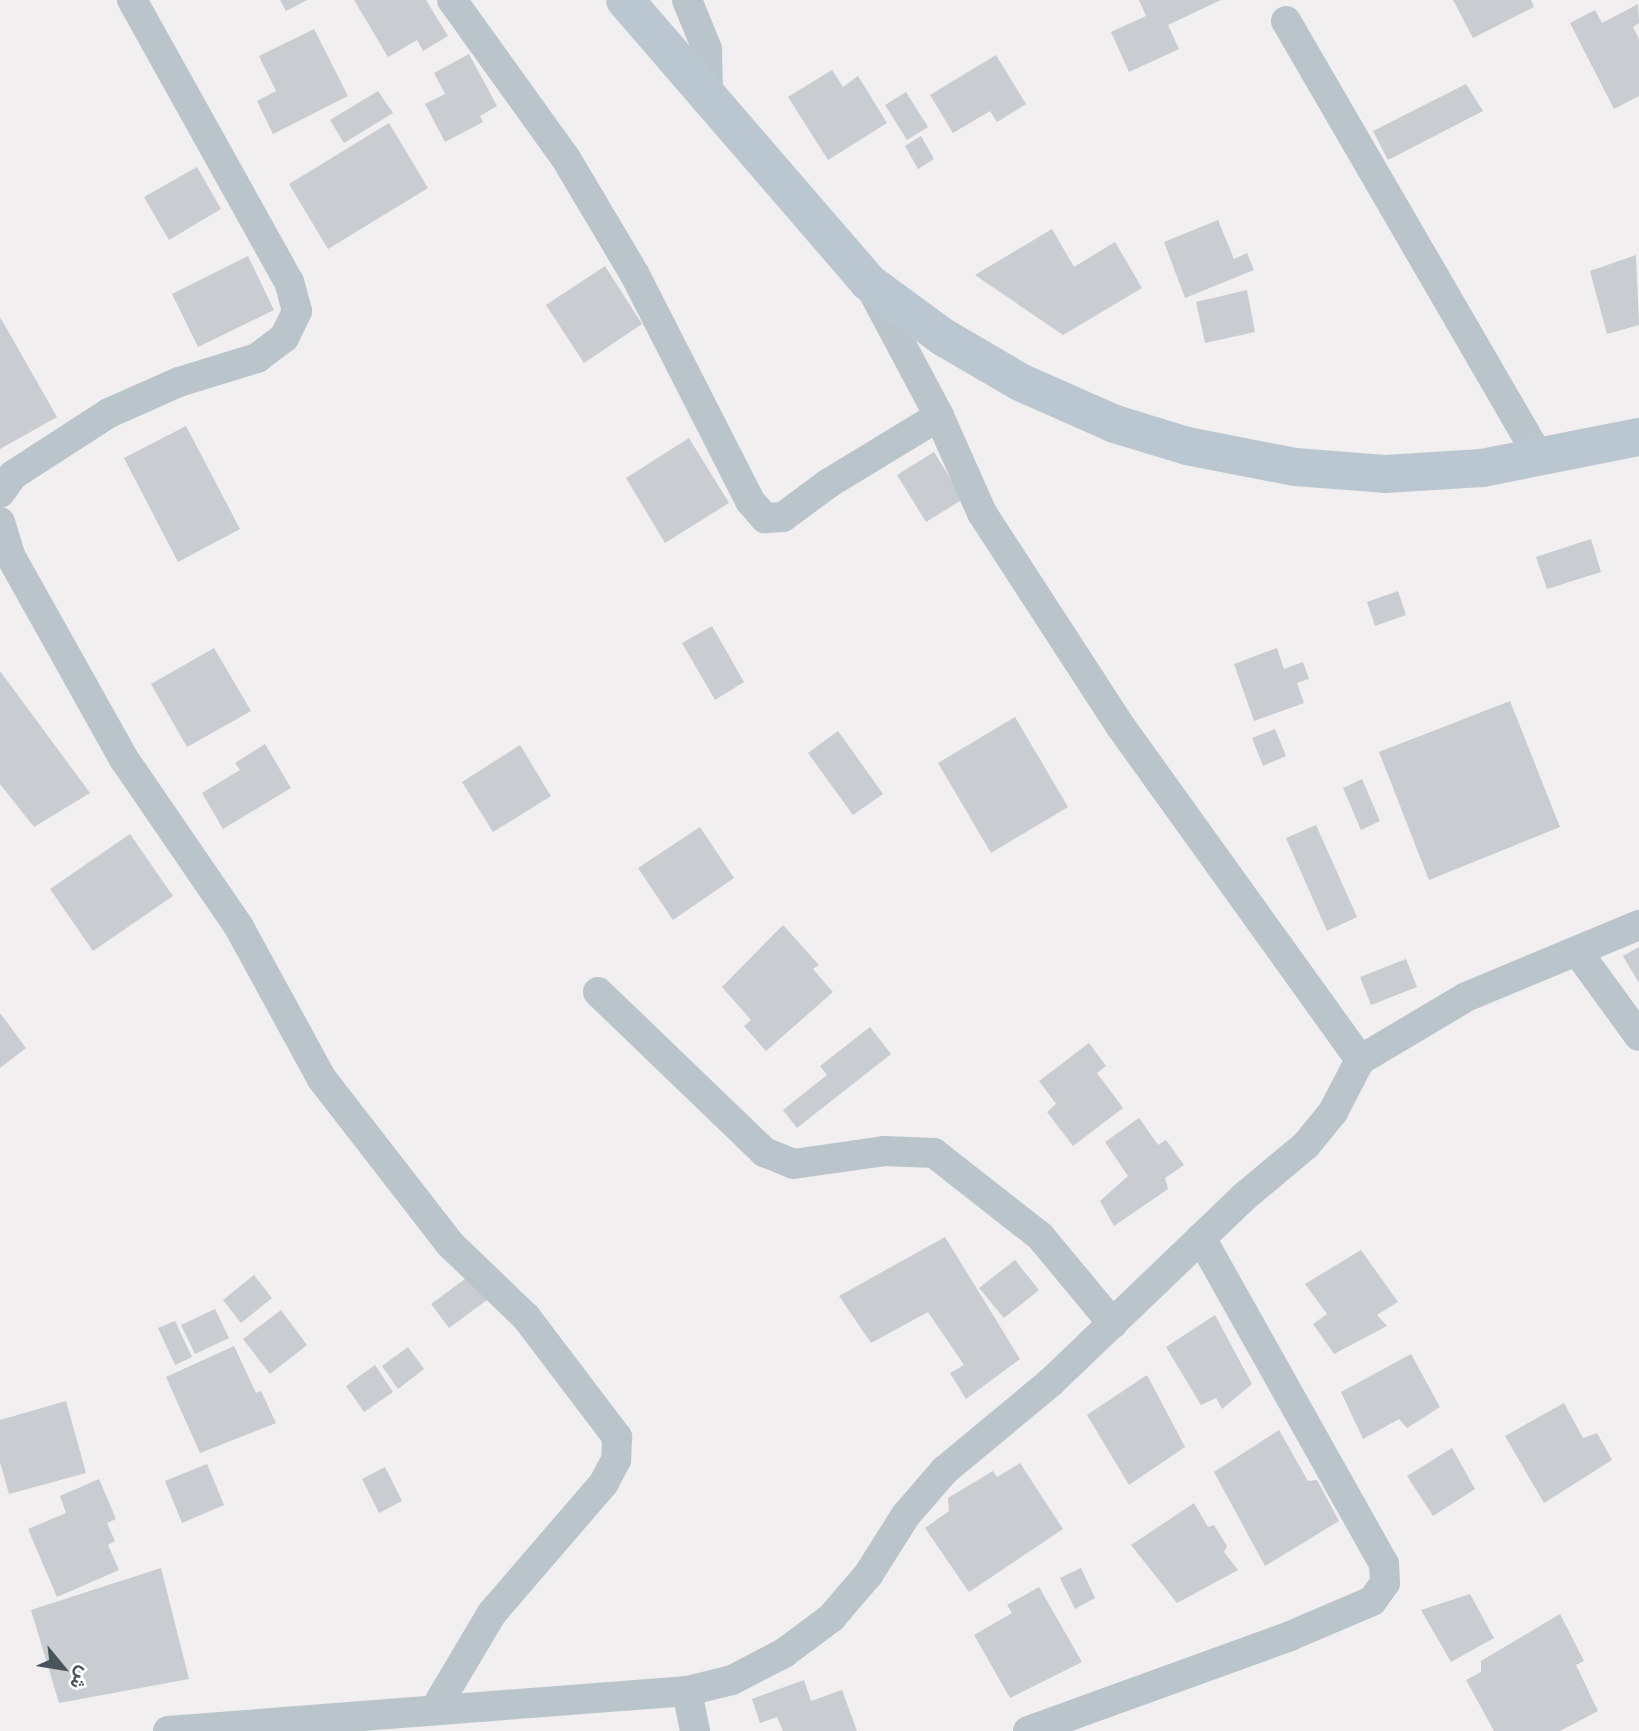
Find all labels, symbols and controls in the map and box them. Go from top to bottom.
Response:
north arrow [28,1633,98,1703]
text: ش [66,1663,96,1694]

